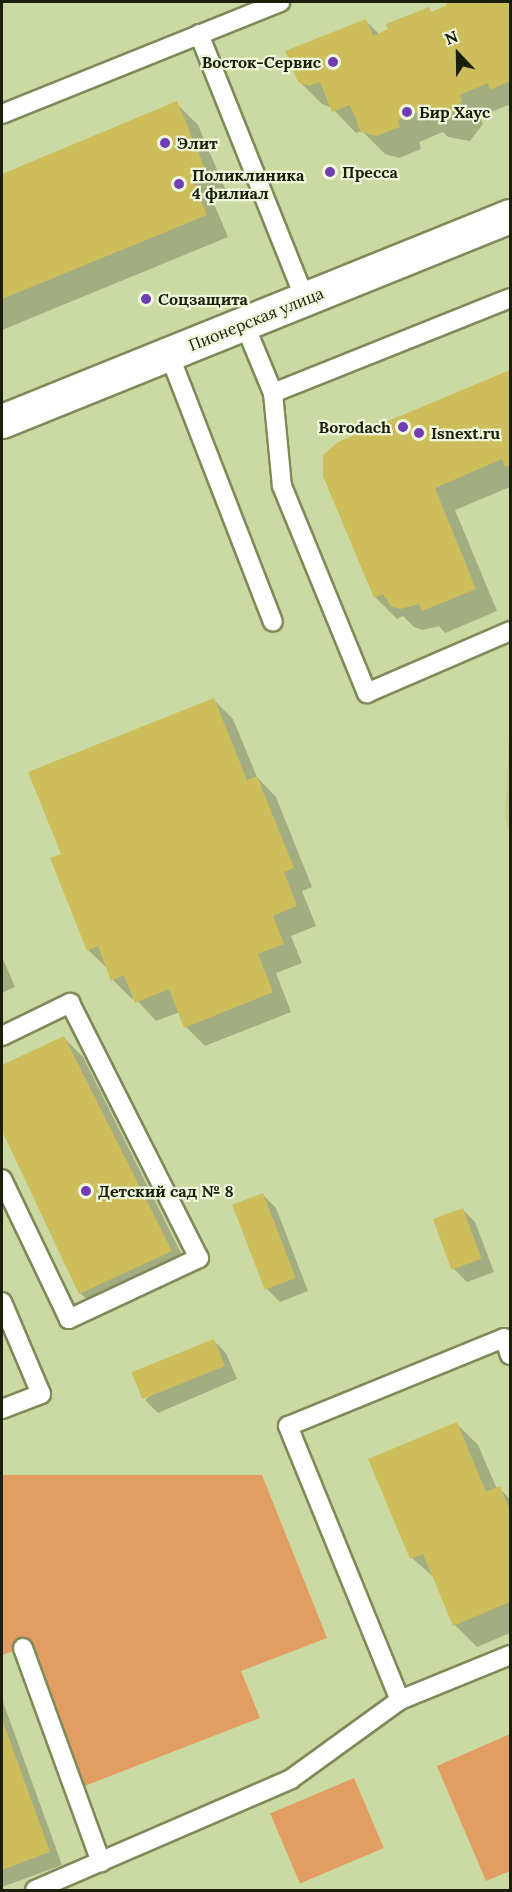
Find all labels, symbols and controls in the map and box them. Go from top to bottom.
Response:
north arrow [428,24,488,84]
text: N [442,26,461,49]
place label: Восток-Сервис [202,52,321,72]
marker: Восток-Сервис [326,55,340,69]
place label: Бир Хаус [419,102,490,122]
marker: Бир Хаус [400,105,414,119]
place label: Элит [177,133,218,153]
marker: Элит [158,136,172,150]
place label: Пресса [342,162,398,182]
place label: Поликлиника 4 филиал [192,165,304,203]
marker: Пресса [323,165,337,179]
marker: Поликлиника 4 филиал [170,175,188,193]
street label: Пионерская улица [186,283,326,355]
place label: Соцзащита [158,289,248,309]
marker: Соцзащита [139,292,153,306]
place label: Borodach [319,417,391,437]
marker: Borodach [396,420,410,434]
place label: Isnext.ru [431,423,500,443]
marker: Isnext.ru [412,426,426,440]
place label: Детский сад № 8 [98,1181,234,1201]
marker: Детский сад № 8 [79,1184,93,1198]

